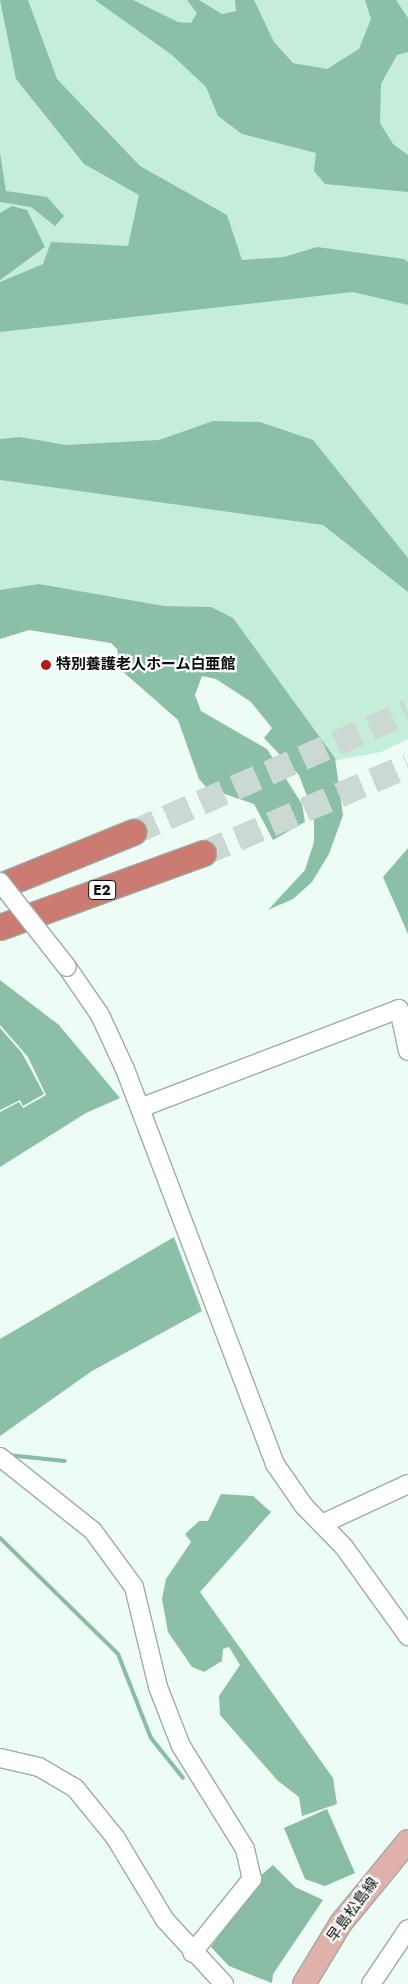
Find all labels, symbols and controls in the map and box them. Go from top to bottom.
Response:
place label: 特別養護老人ホーム白亜館 [56,656,236,674]
marker: 特別養護老人ホーム白亜館 [40,659,52,671]
road number: E2 [87,878,117,902]
street label: 早島松島線 [324,1874,382,1946]

